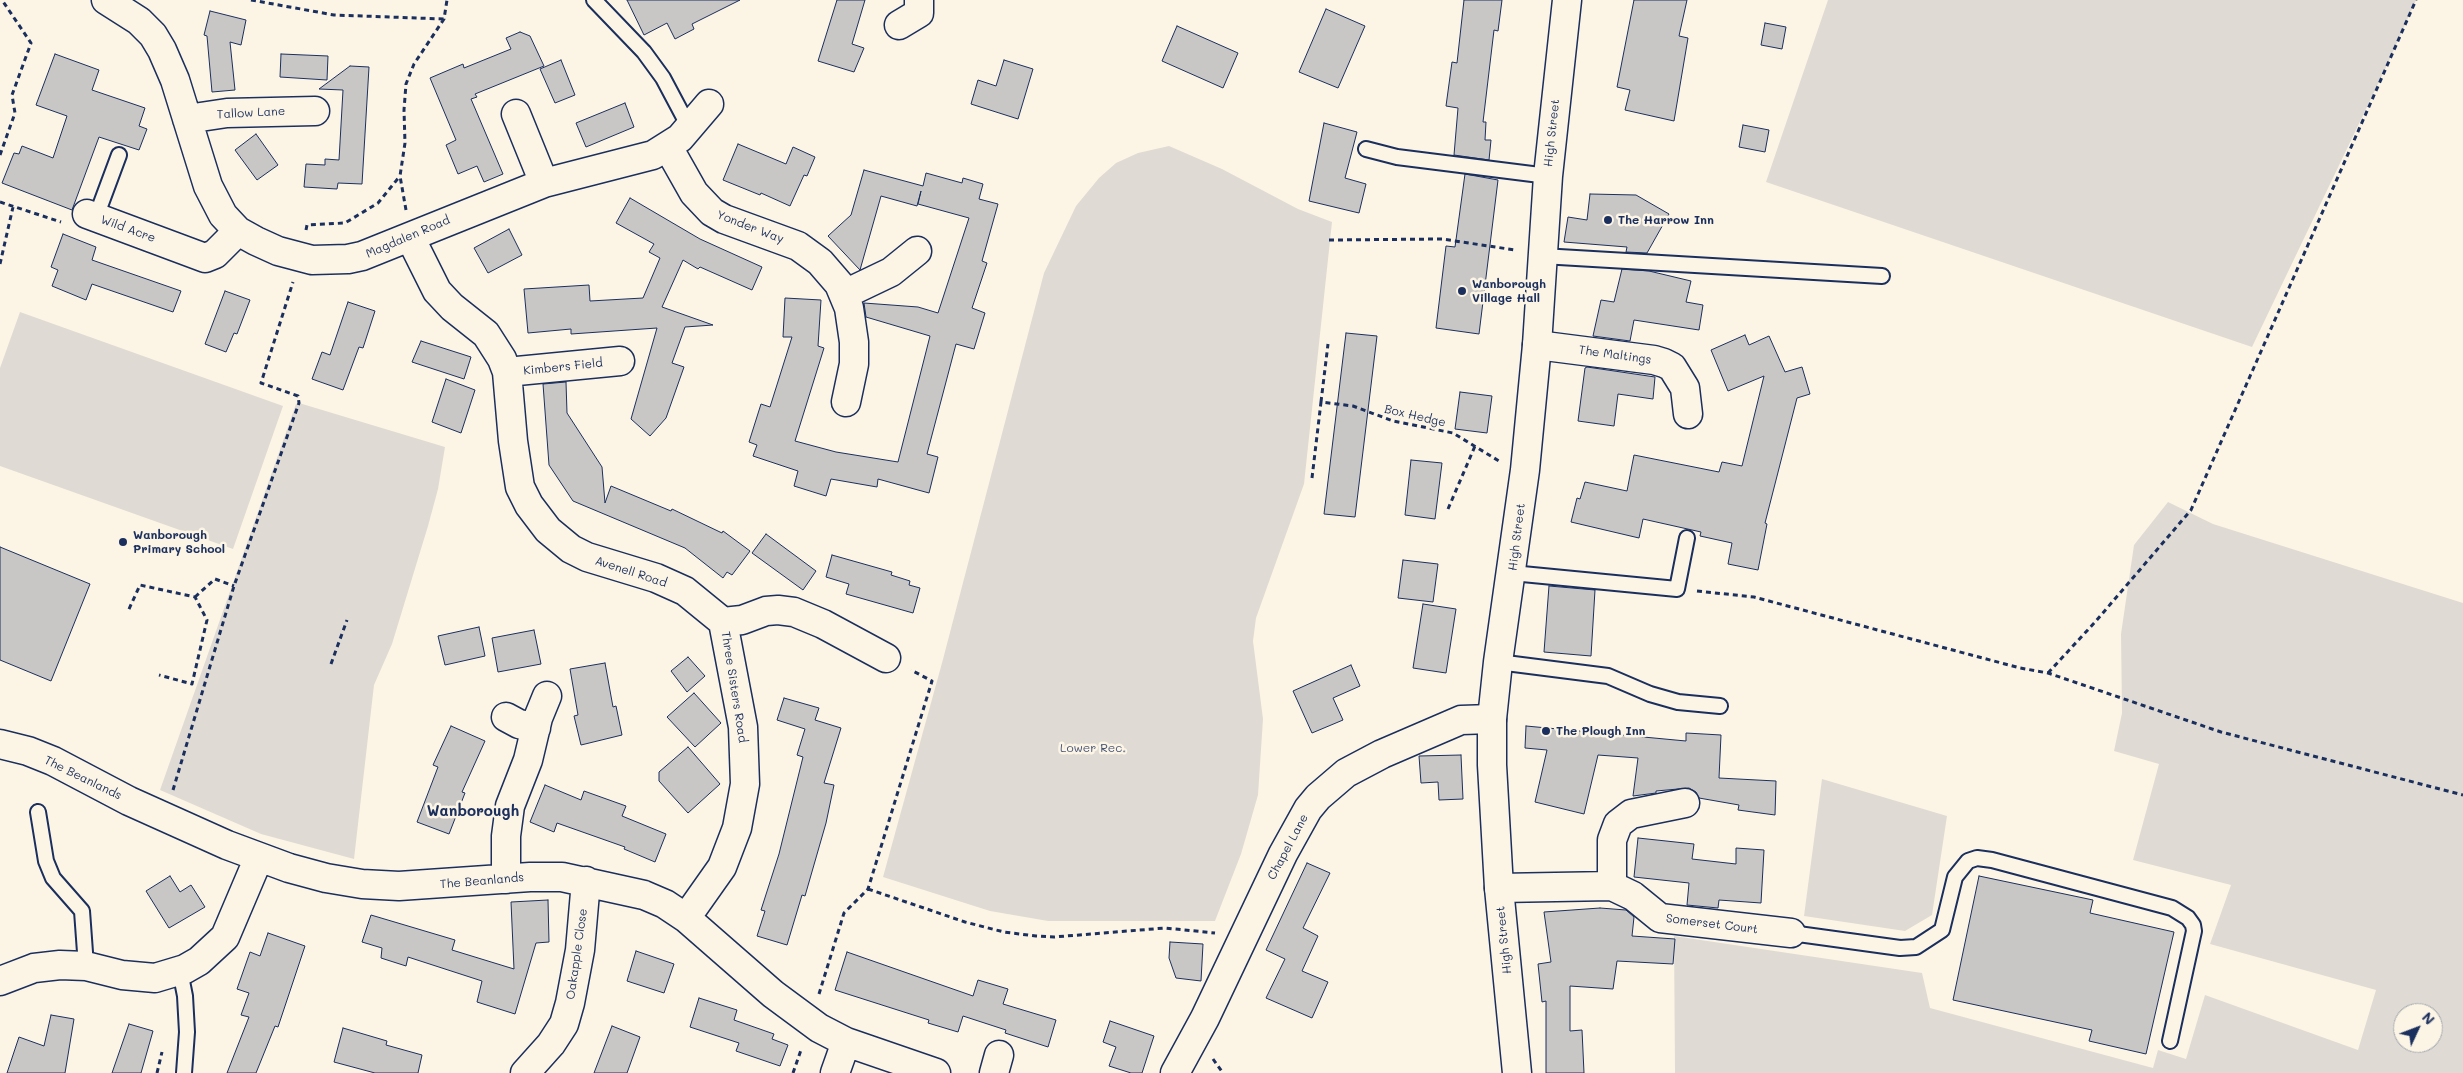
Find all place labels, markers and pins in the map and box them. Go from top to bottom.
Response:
place label: The Harrow Inn [1618,213,1714,227]
marker: The Harrow Inn [1602,214,1614,226]
place label: Wanborough Village Hall [1472,277,1546,305]
marker: Wanborough Village Hall [1456,285,1468,297]
place label: Wanborough Primary School [133,528,225,556]
marker: Wanborough Primary School [117,536,129,548]
place label: The Plough Inn [1556,724,1645,738]
marker: The Plough Inn [1540,725,1552,737]

